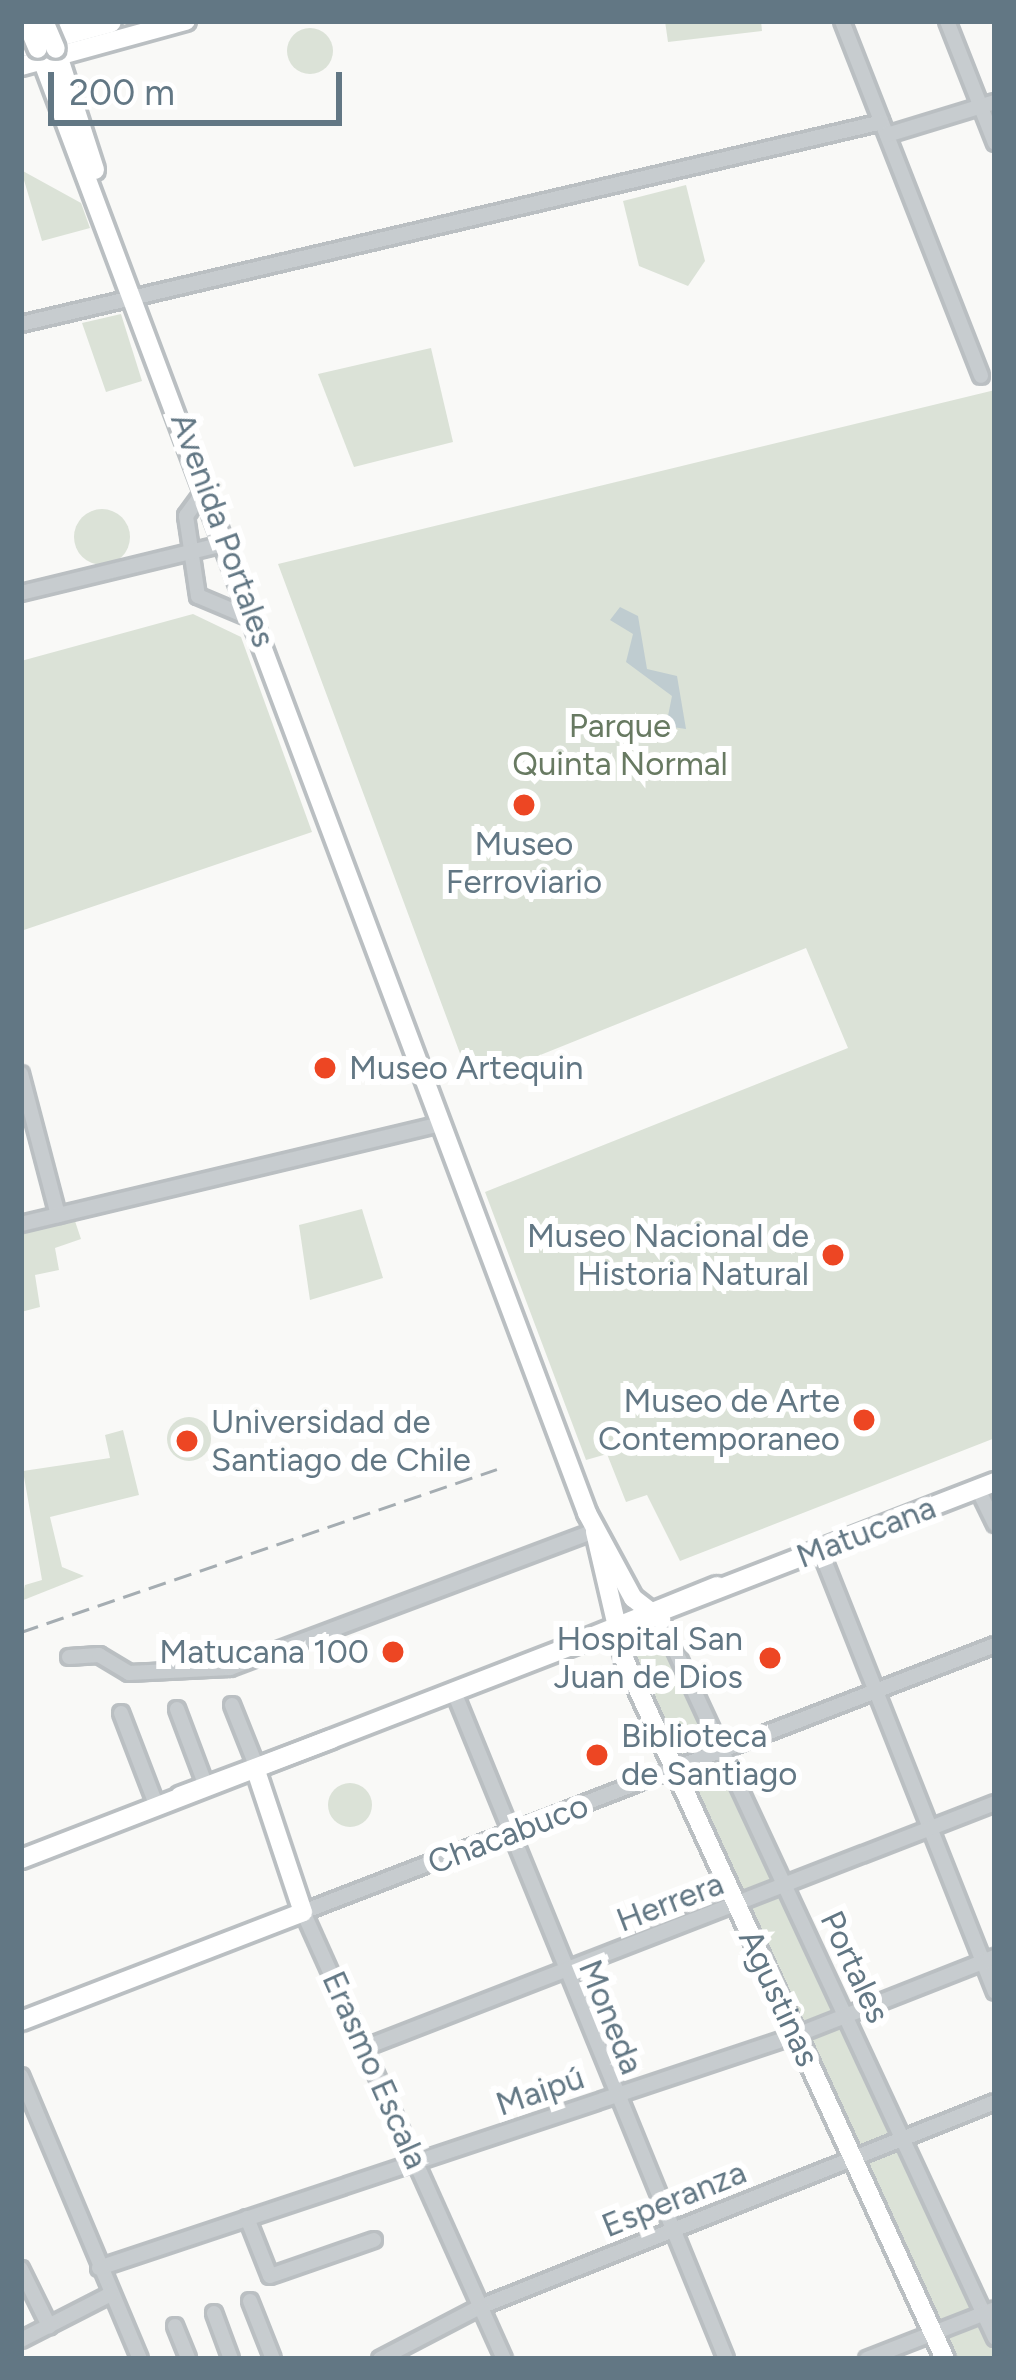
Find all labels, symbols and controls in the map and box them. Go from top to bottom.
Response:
scale bar [54,48,348,122]
text: 200 m [69,71,175,114]
street label: Avenida Portales [162,408,284,652]
park label: Parque Quinta Normal [512,706,728,784]
marker: Museo Ferroviario [511,792,537,818]
place label: Museo Ferroviario [446,824,602,902]
place label: Museo Artequin [349,1048,583,1088]
marker: Museo Artequin [312,1055,338,1081]
place label: Museo Nacional de Historia Natural [527,1216,809,1294]
marker: Museo Nacional de Historia Natural [820,1242,846,1268]
place label: Museo de Arte Contemporaneo [598,1381,840,1459]
place label: Universidad de Santiago de Chile [211,1402,471,1480]
marker: Museo de Arte Contemporaneo [851,1407,877,1433]
marker: Universidad de Santiago de Chile [174,1428,200,1454]
street label: Matucana [791,1487,941,1577]
place label: Hospital San Juan de Dios [554,1619,743,1697]
place label: Matucana 100 [159,1632,369,1672]
marker: Matucana 100 [380,1639,406,1665]
marker: Hospital San Juan de Dios [754,1642,786,1674]
place label: Biblioteca de Santiago [621,1716,797,1794]
marker: Biblioteca de Santiago [584,1742,610,1768]
street label: Chacabuco [422,1785,594,1883]
street label: Herrera [611,1864,729,1940]
street label: Portales [812,1905,898,2029]
street label: Agustinas [730,1923,828,2073]
street label: Moneda [570,1954,652,2080]
street label: Erasmo Escala [314,1965,436,2175]
street label: Maipú [491,2058,589,2124]
street label: Esperanza [596,2152,752,2246]

